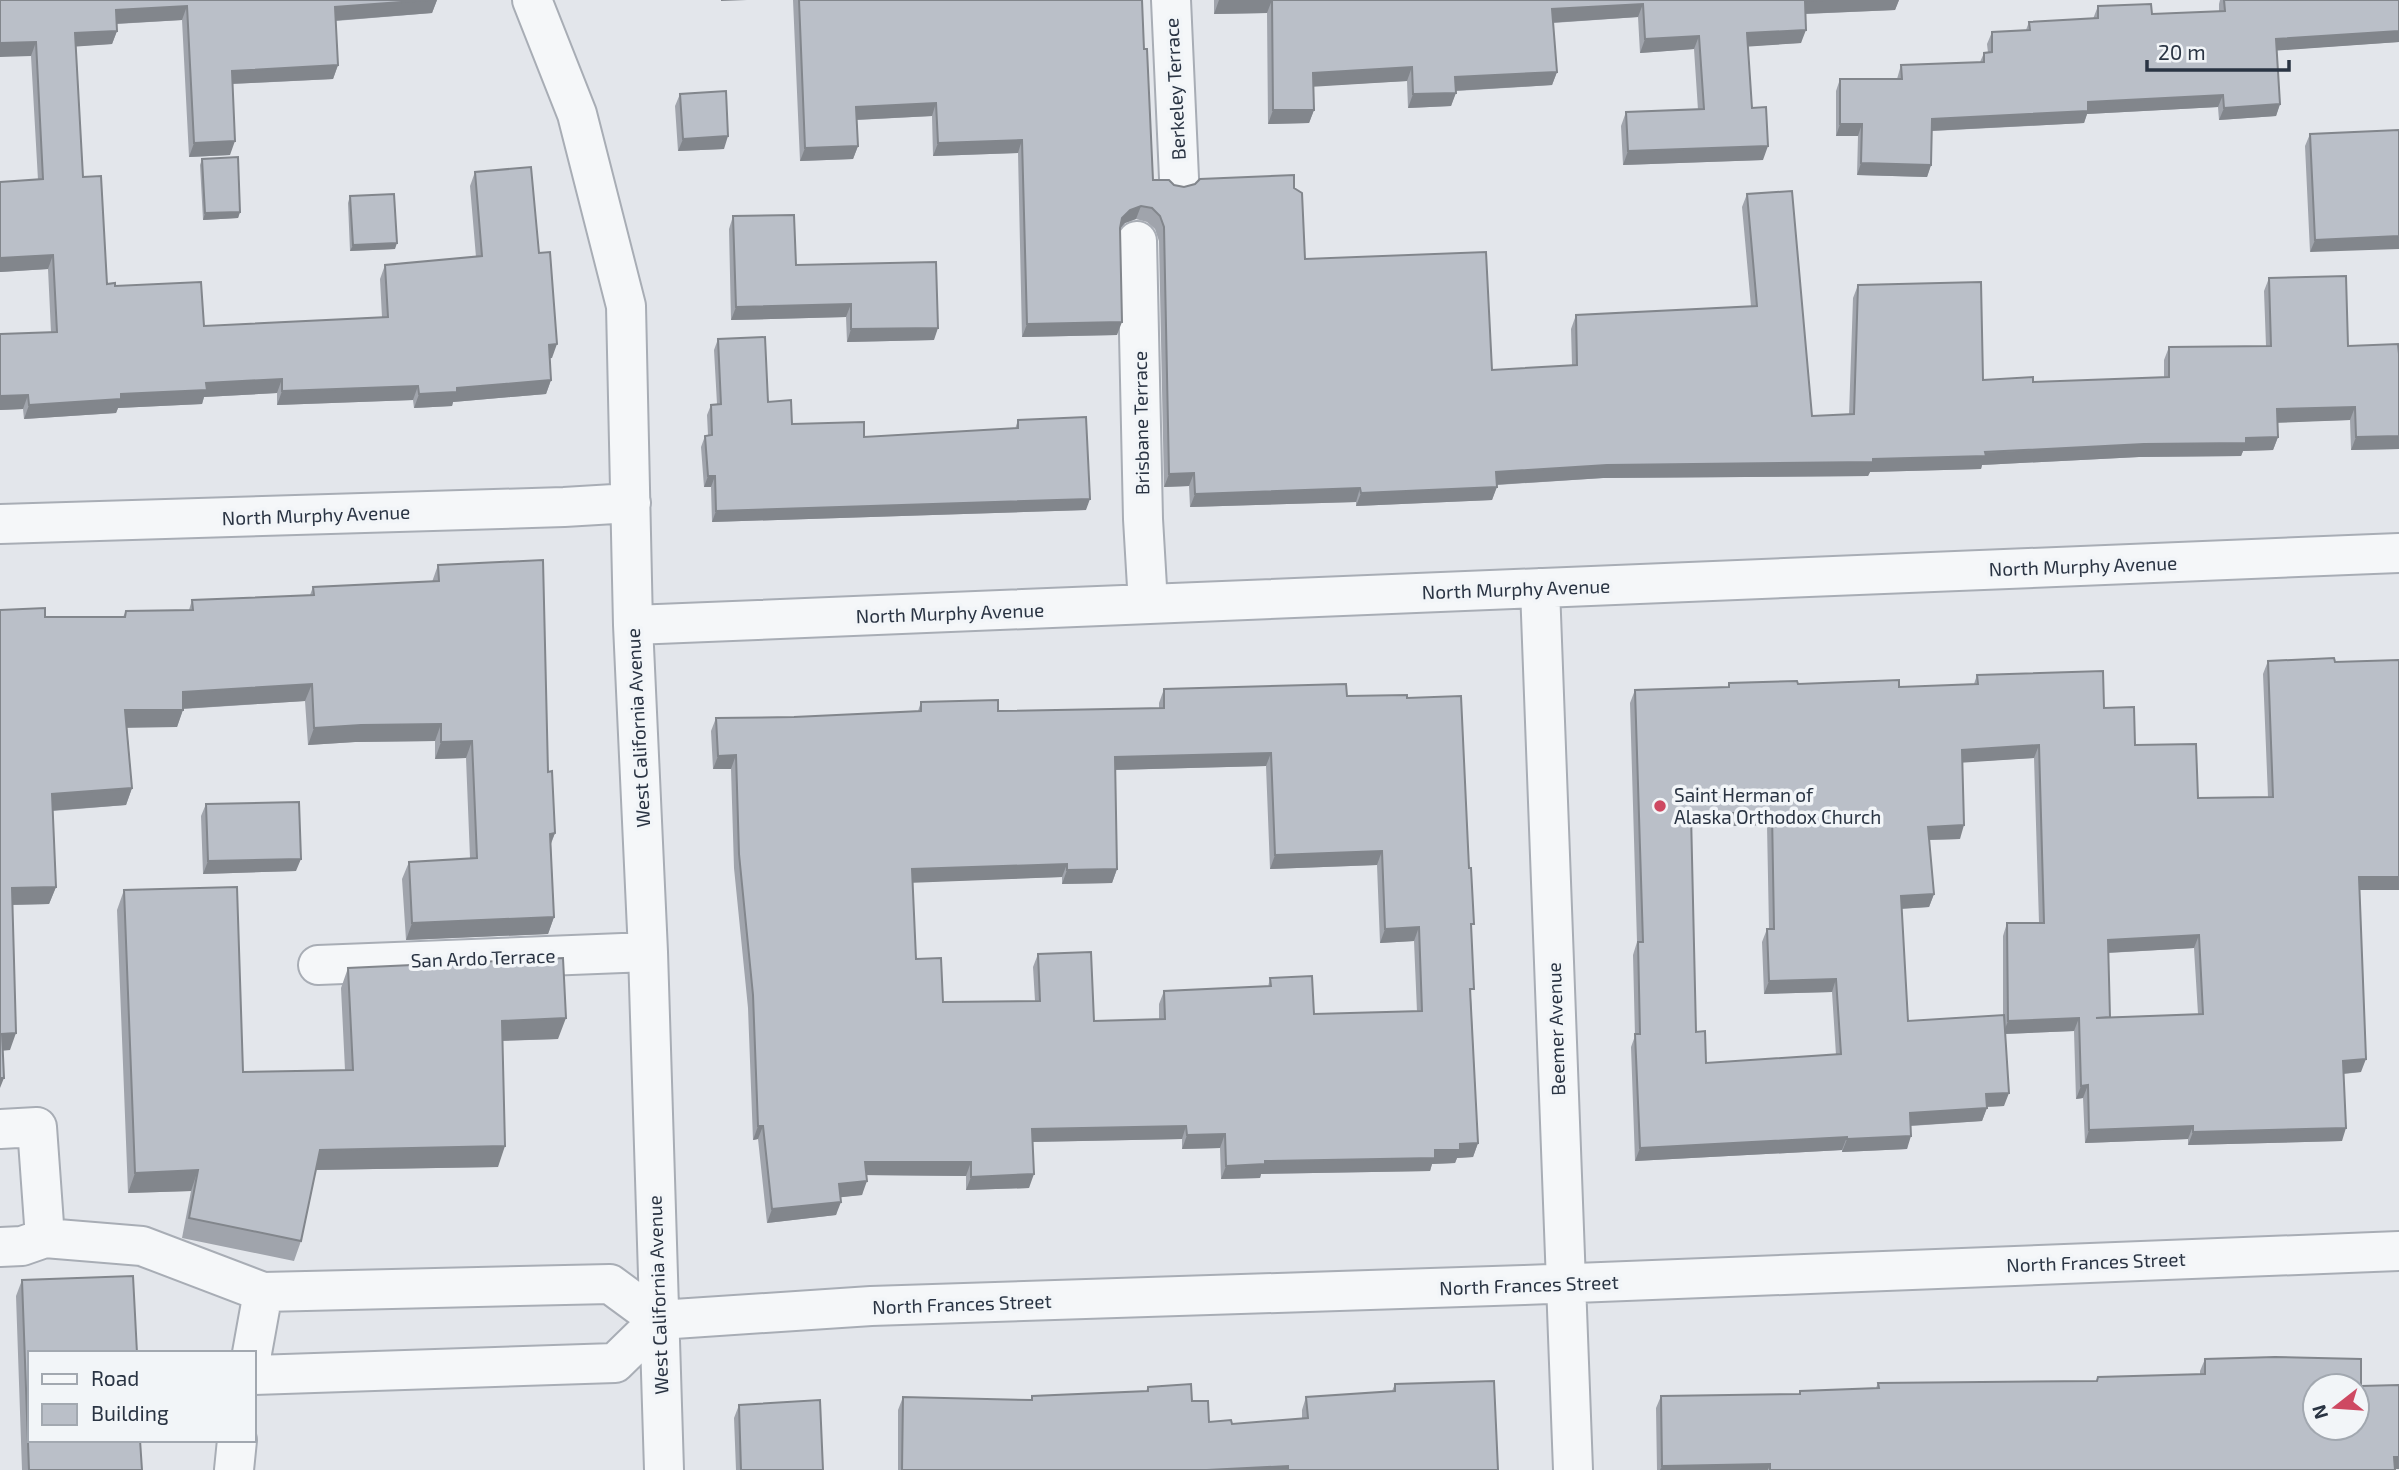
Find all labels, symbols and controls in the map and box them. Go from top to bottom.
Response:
street label: Berkeley Terrace [1159,17,1190,161]
scale bar [2147,28,2289,72]
text: 20 m [2158,39,2206,64]
street label: Brisbane Terrace [1128,351,1153,495]
street label: North Murphy Avenue [221,500,411,529]
street label: North Murphy Avenue [1988,551,2178,580]
street label: North Murphy Avenue [1421,574,1611,603]
street label: North Murphy Avenue [855,598,1045,627]
street label: West California Avenue [621,628,654,828]
place label: Saint Herman of Alaska Orthodox Church [1674,783,1881,828]
marker: Saint Herman of Alaska Orthodox Church [1652,798,1668,814]
street label: San Ardo Terrace [410,943,556,972]
street label: Beemer Avenue [1542,962,1569,1096]
street label: West California Avenue [643,1195,672,1395]
street label: North Frances Street [2006,1247,2186,1276]
street label: North Frances Street [1439,1270,1619,1299]
street label: North Frances Street [872,1289,1052,1318]
legend [28,1351,256,1442]
text: Road [91,1365,139,1390]
north arrow [2301,1372,2371,1442]
text: Building [91,1400,169,1425]
text: N [2306,1402,2332,1422]

